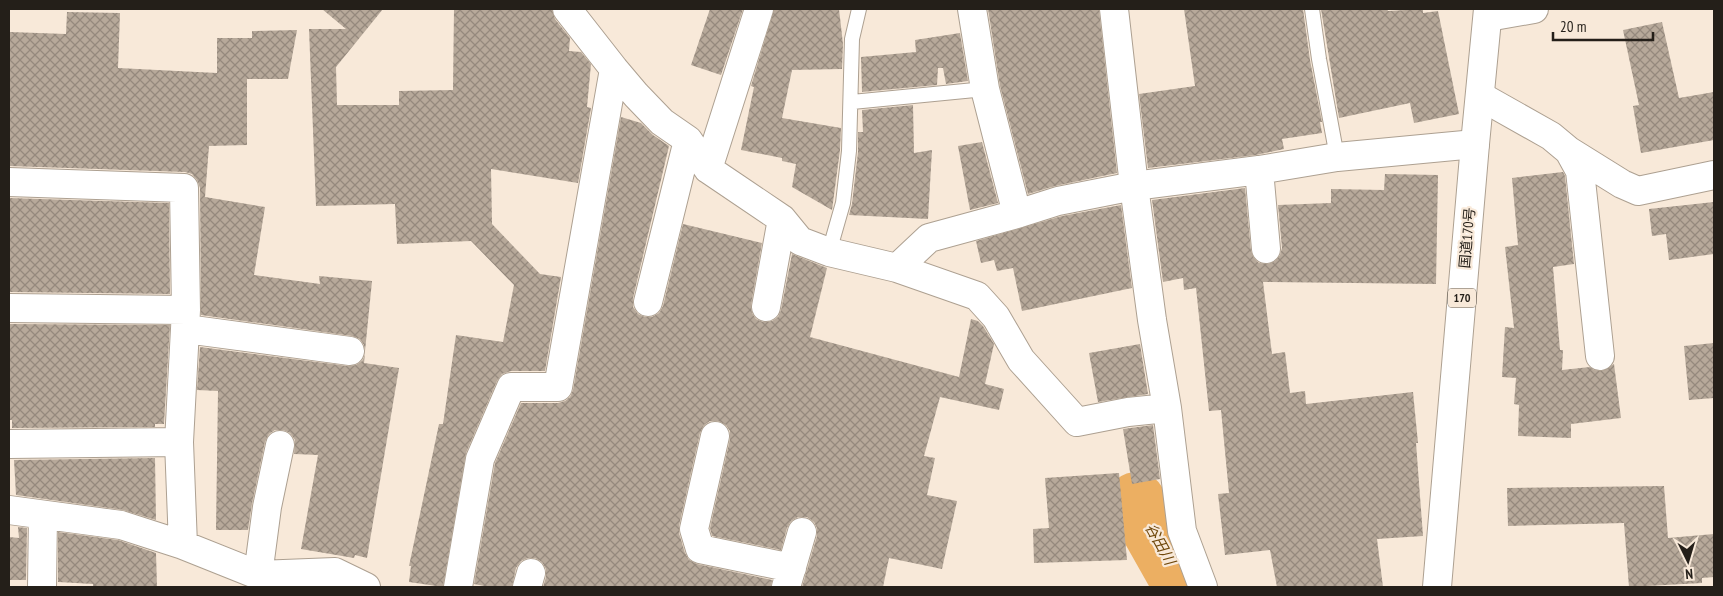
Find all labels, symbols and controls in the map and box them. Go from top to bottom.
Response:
scale bar [1553,10,1653,42]
text: 20 m [1560,17,1586,36]
street label: 国道170号 [1455,207,1479,269]
road number: 170 [1448,288,1476,308]
water label: 谷田川 [1141,519,1181,570]
north arrow [1663,536,1713,586]
text: N [1685,565,1694,583]

